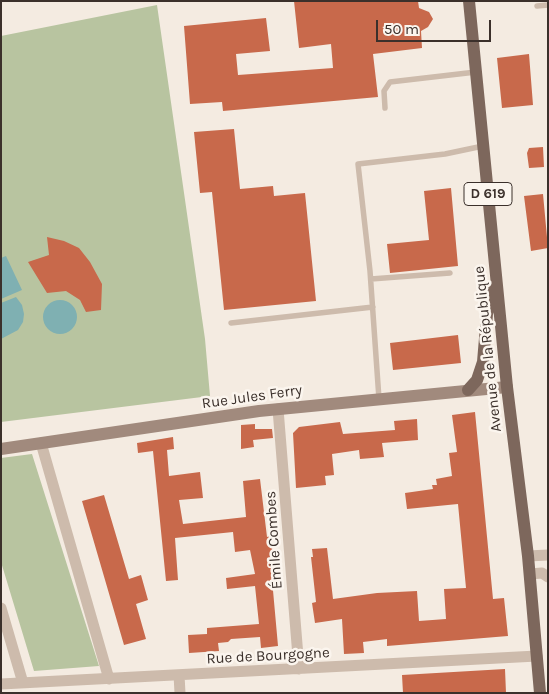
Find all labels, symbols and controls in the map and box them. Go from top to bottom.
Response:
scale bar [379,10,494,42]
text: 50 m [384,20,419,38]
road number: D 619 [464,182,512,205]
street label: Avenue de la République [470,265,506,433]
street label: Rue Jules Ferry [201,381,303,413]
street label: Émile Combes [262,490,286,590]
street label: Rue de Bourgogne [206,644,330,668]

